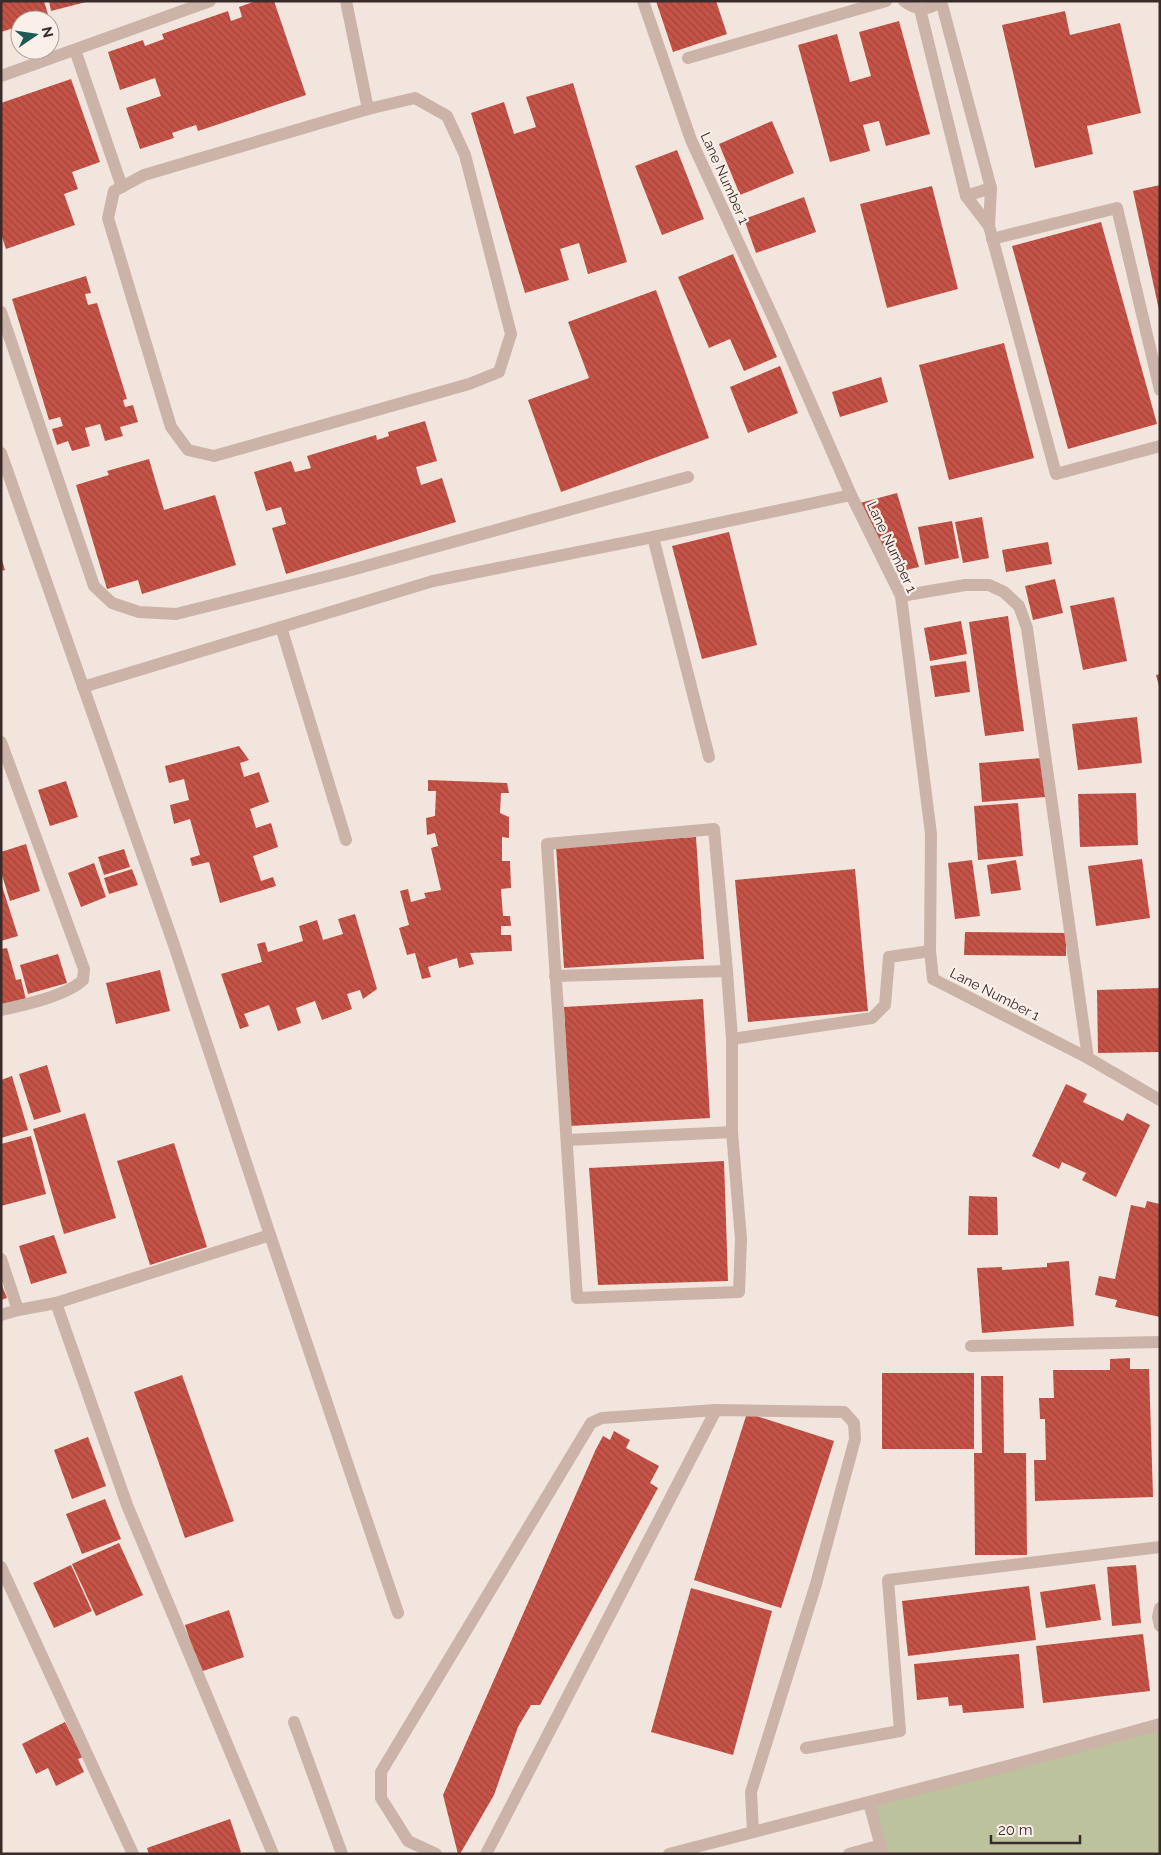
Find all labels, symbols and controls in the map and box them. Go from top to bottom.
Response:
north arrow [10,10,60,60]
text: N [39,25,57,39]
street label: Lane Number 1 [698,130,752,226]
street label: Lane Number 1 [864,499,920,595]
street label: Lane Number 1 [947,964,1043,1024]
scale bar [991,1812,1080,1844]
text: 20 m [998,1821,1033,1839]

